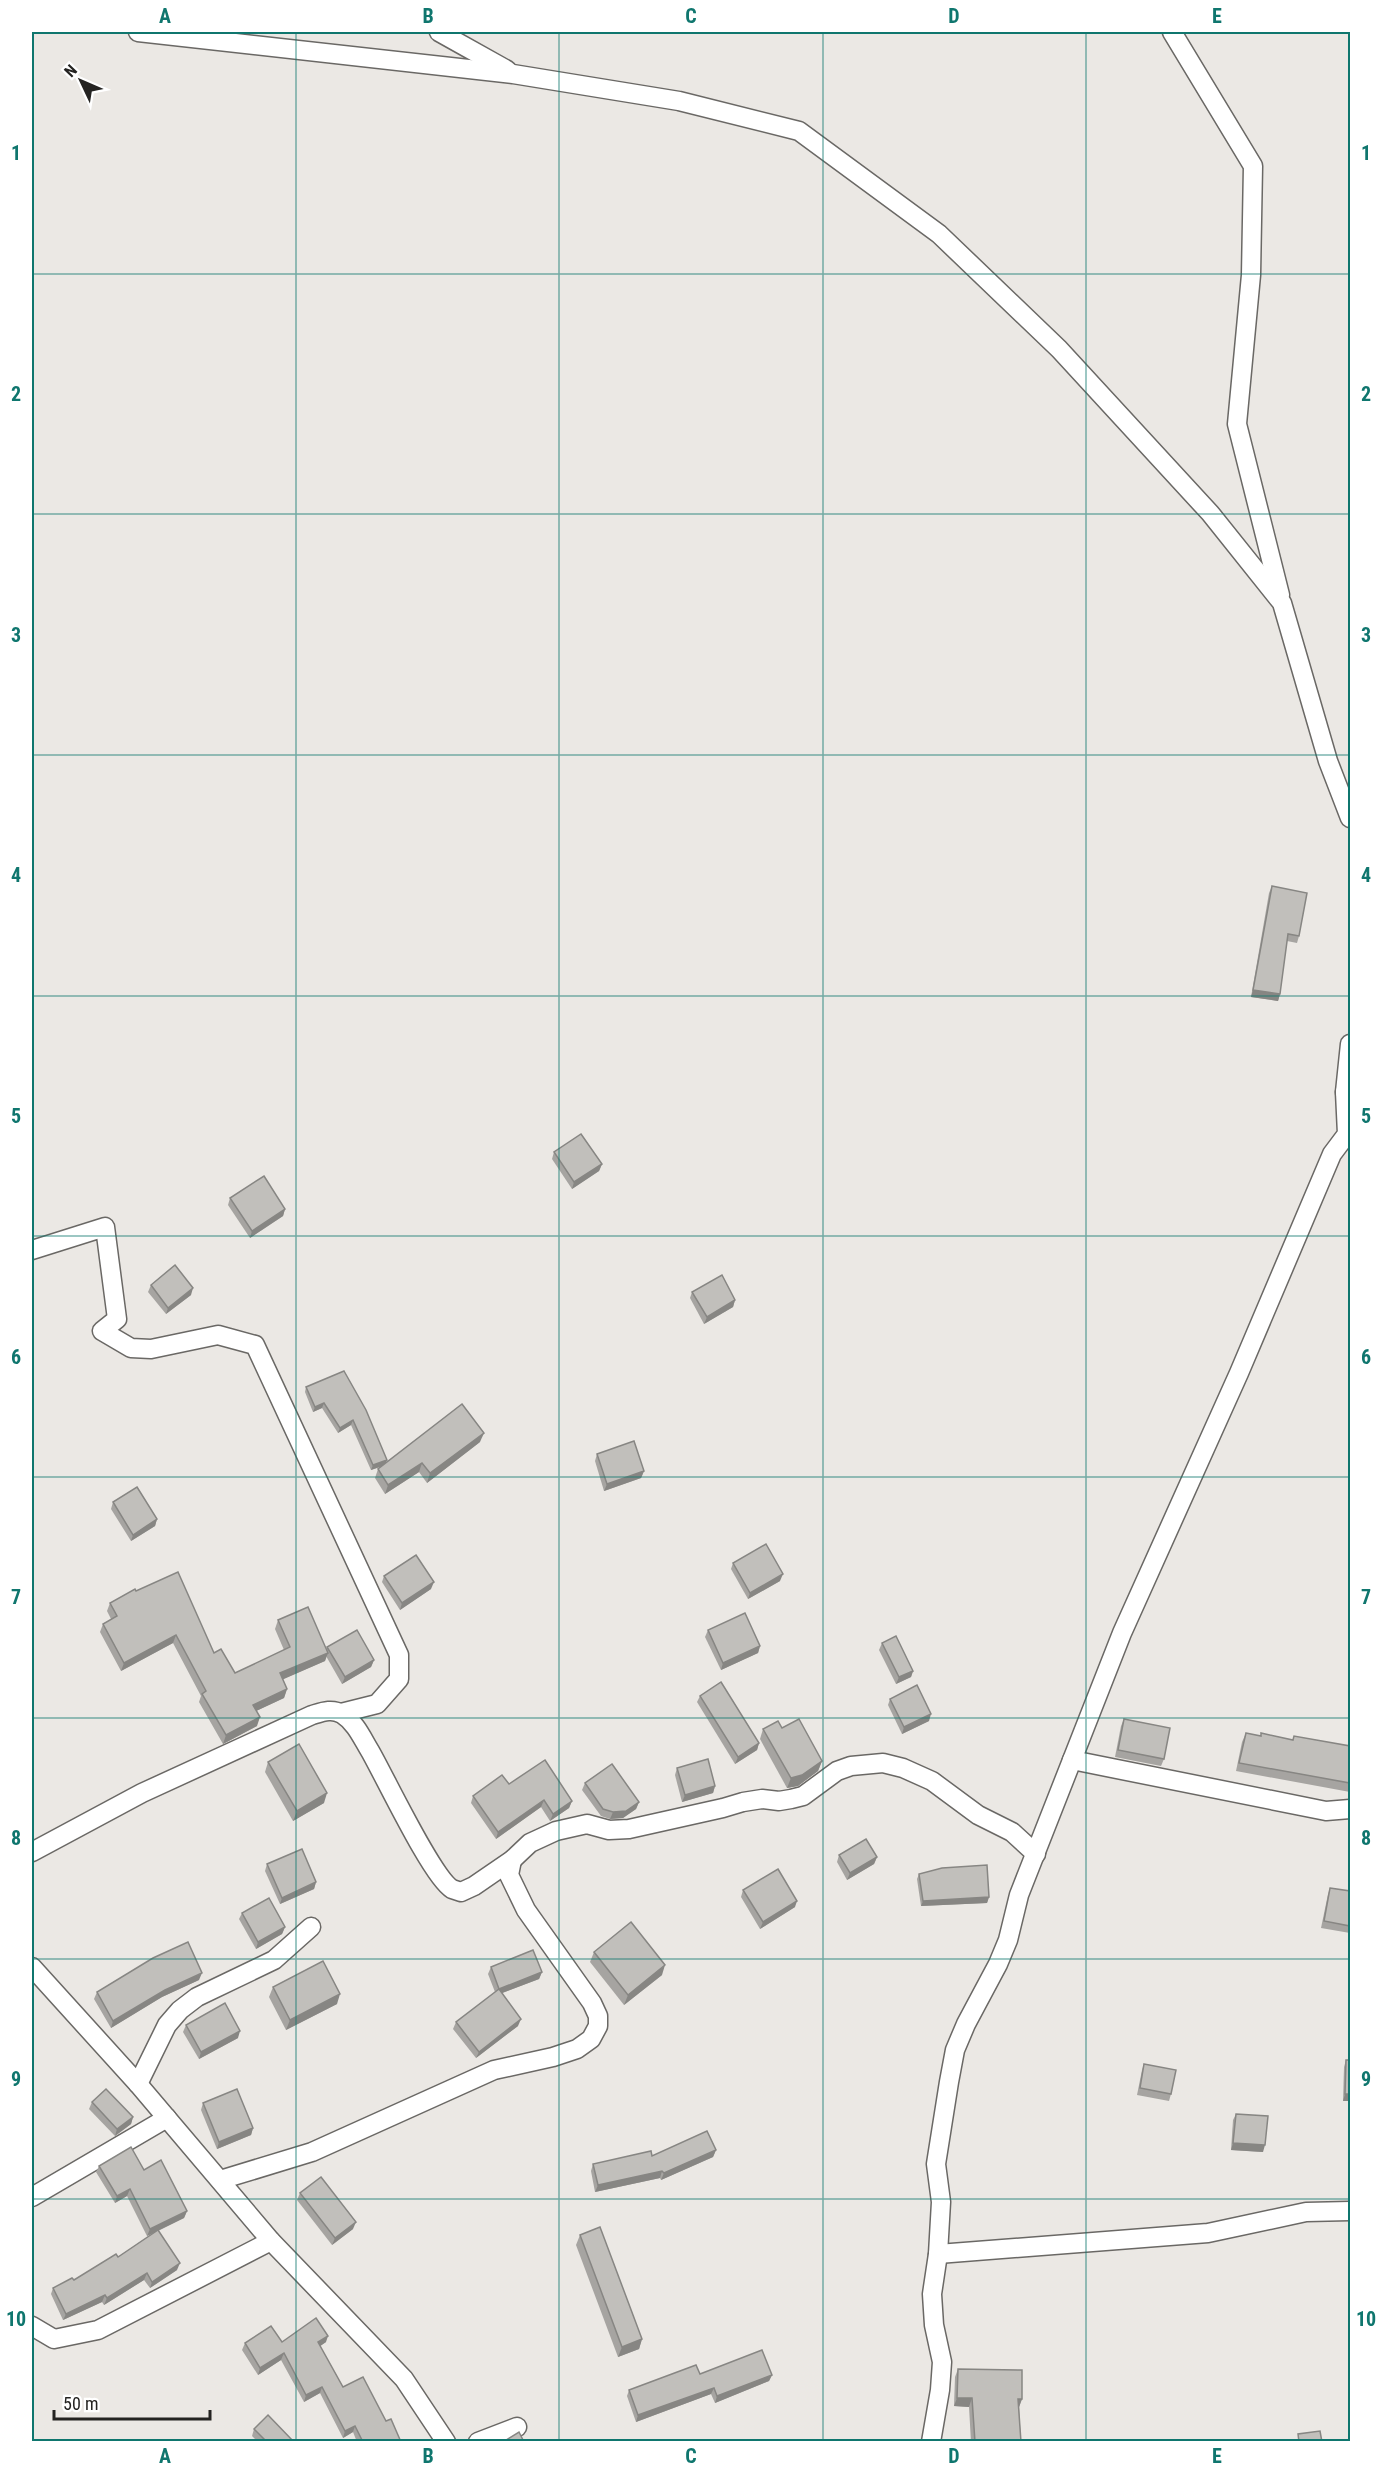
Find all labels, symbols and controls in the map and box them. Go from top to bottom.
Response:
text: A [159,4,171,28]
text: B [422,4,434,28]
text: C [685,4,697,28]
text: D [948,4,960,28]
text: E [1212,4,1222,28]
north arrow [51,51,111,111]
text: N [60,61,81,81]
text: 1 [11,141,21,165]
text: 1 [1361,141,1371,165]
text: 2 [11,382,21,406]
text: 2 [1361,382,1371,406]
text: 3 [11,623,21,647]
text: 3 [1361,623,1371,647]
text: 4 [11,863,21,887]
text: 4 [1361,863,1371,887]
text: 5 [11,1104,21,1128]
text: 5 [1361,1104,1371,1128]
text: 6 [11,1345,21,1369]
text: 6 [1361,1345,1371,1369]
text: 7 [11,1585,21,1609]
text: 7 [1361,1585,1371,1609]
text: 8 [11,1826,21,1850]
text: 8 [1361,1826,1371,1850]
text: 9 [11,2067,21,2091]
text: 9 [1361,2067,1371,2091]
text: 10 [6,2307,26,2331]
text: 10 [1356,2307,1376,2331]
scale bar [54,2383,210,2421]
text: 50 m [63,2393,98,2414]
text: A [159,2444,171,2468]
text: B [422,2444,434,2468]
text: C [685,2444,697,2468]
text: D [948,2444,960,2468]
text: E [1212,2444,1222,2468]

